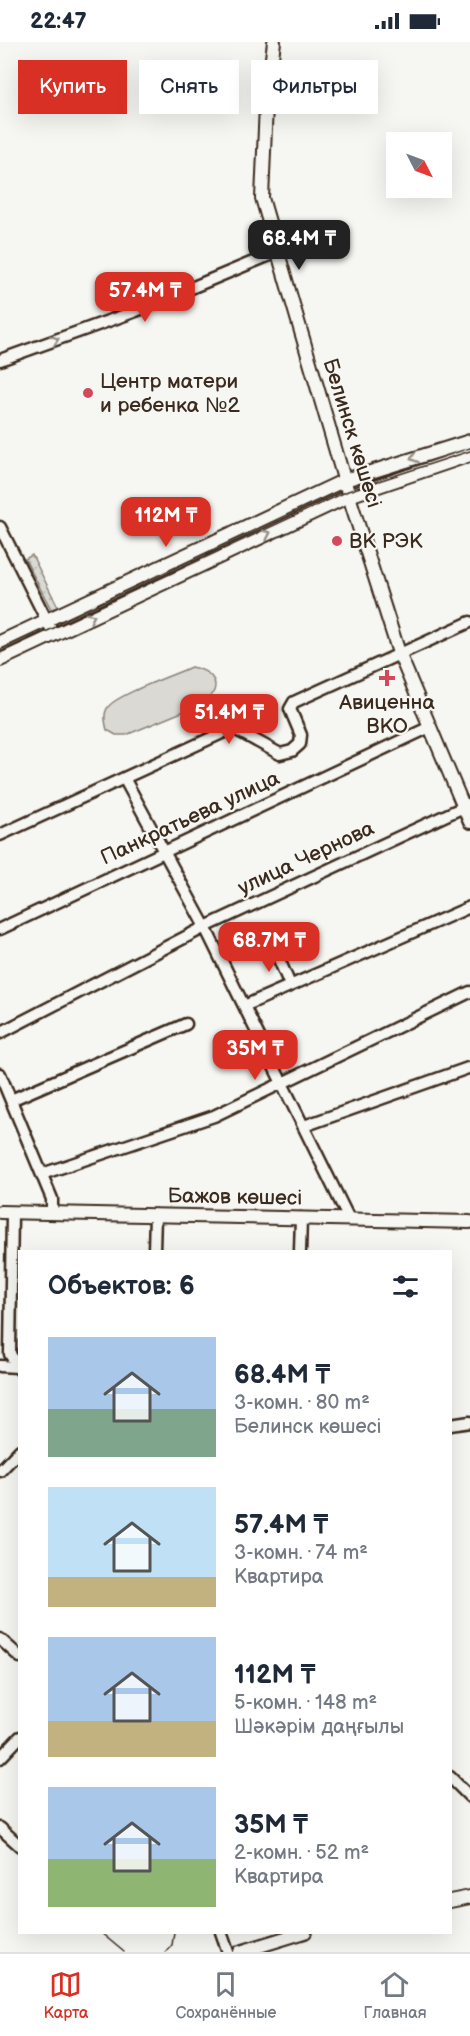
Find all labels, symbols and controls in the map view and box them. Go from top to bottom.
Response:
text: 22:47 [30,8,87,35]
chip: Купить [18,60,127,114]
chip: Снять [139,60,239,114]
chip: Фильтры [251,60,378,114]
north arrow [386,132,452,198]
map controls [386,132,452,198]
pin: 68.4M ₸ [244,220,354,271]
text: 68.4M ₸ [262,227,336,251]
pin: 57.4M ₸ [90,272,200,323]
text: 57.4M ₸ [109,279,181,303]
one-way arrow [49,335,60,348]
street label: Белинск көшесі [317,355,387,511]
place label: Центр матери и ребенка №2 [100,369,240,418]
marker: Центр матери и ребенка №2 [81,386,95,400]
one-way arrow [409,451,420,463]
pin: 112M ₸ [117,497,215,548]
text: 112M ₸ [135,504,197,528]
place label: ВК РЭК [349,529,423,554]
one-way arrow [261,530,272,542]
marker: ВК РЭК [330,534,344,548]
one-way arrow [84,613,95,625]
marker: Авиценна ВКО [378,669,396,687]
place label: Авиценна ВКО [338,690,435,739]
pin: 51.4M ₸ [174,694,284,745]
text: 51.4M ₸ [194,701,264,725]
street label: Панкратьева улица [97,765,284,870]
street label: улица Чернова [234,815,379,901]
pin: 68.7M ₸ [214,922,324,973]
text: 68.7M ₸ [232,929,306,953]
pin: 35M ₸ [213,1030,297,1081]
text: 35M ₸ [227,1037,283,1061]
street label: Бажов көшесі [167,1183,303,1211]
icon: filters [389,1270,422,1303]
text: Объектов: 6 [48,1271,195,1302]
text: 68.4M ₸ [234,1360,330,1391]
icon: home [96,1361,168,1433]
text: 3-комн. · 80 m² [234,1391,370,1415]
text: Белинск көшесі [234,1415,381,1439]
text: 57.4M ₸ [234,1510,328,1541]
icon: home [96,1511,168,1583]
text: 3-комн. · 74 m² [234,1541,368,1565]
text: Квартира [234,1565,324,1589]
text: 112M ₸ [234,1660,315,1691]
icon: home [96,1661,168,1733]
text: 5-комн. · 148 m² [234,1691,377,1715]
text: Шәкәрім даңғылы [234,1715,404,1739]
text: 35M ₸ [234,1810,308,1841]
icon: home [96,1811,168,1883]
text: 2-комн. · 52 m² [234,1841,369,1865]
text: Квартира [234,1865,324,1889]
tab: Карта [43,1968,89,2023]
tab: Сохранённые [175,1968,276,2023]
tab: Главная [363,1968,427,2023]

